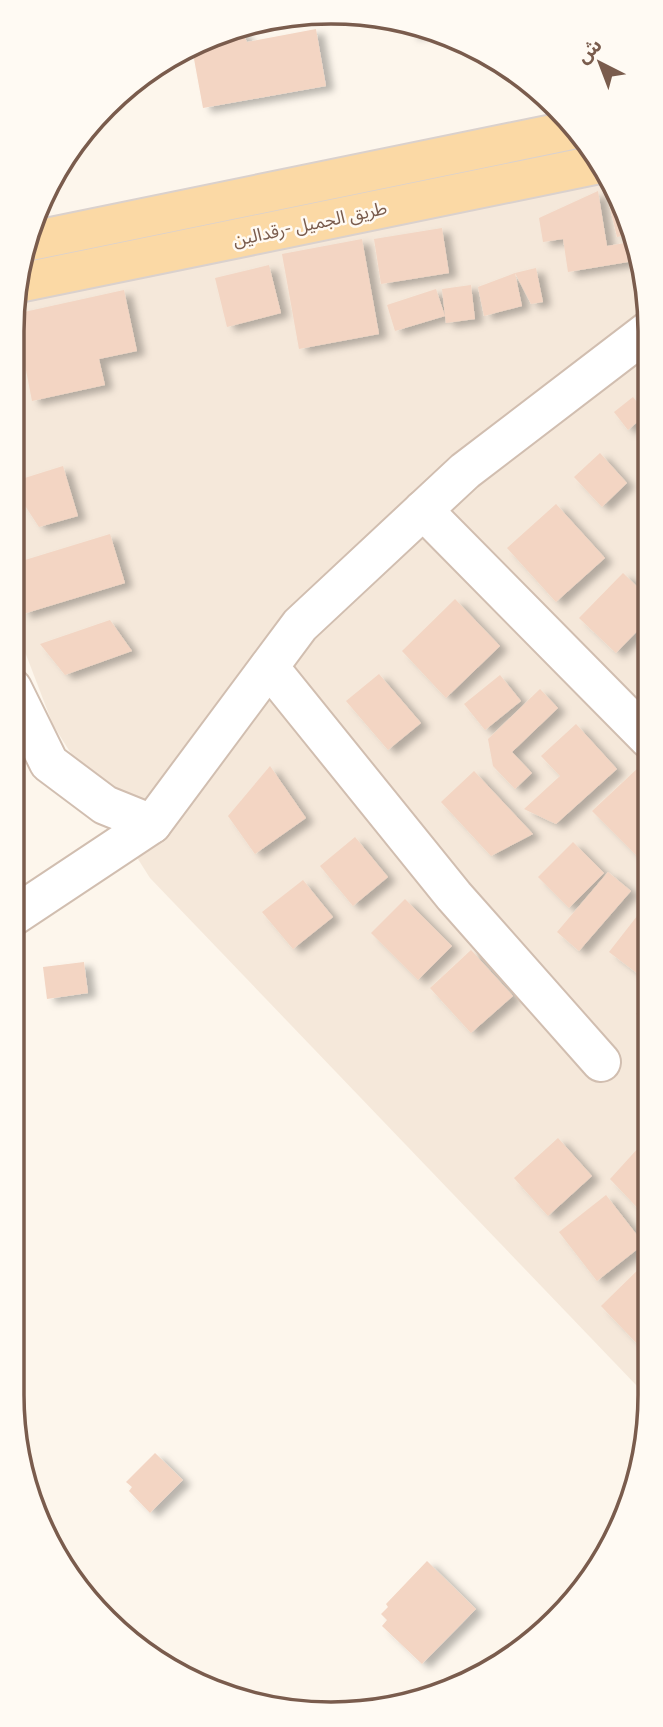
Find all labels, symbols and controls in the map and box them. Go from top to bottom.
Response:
north arrow [565,28,635,98]
text: ش [572,33,606,68]
street label: طريق الجميل -رقدالين [231,197,389,251]

